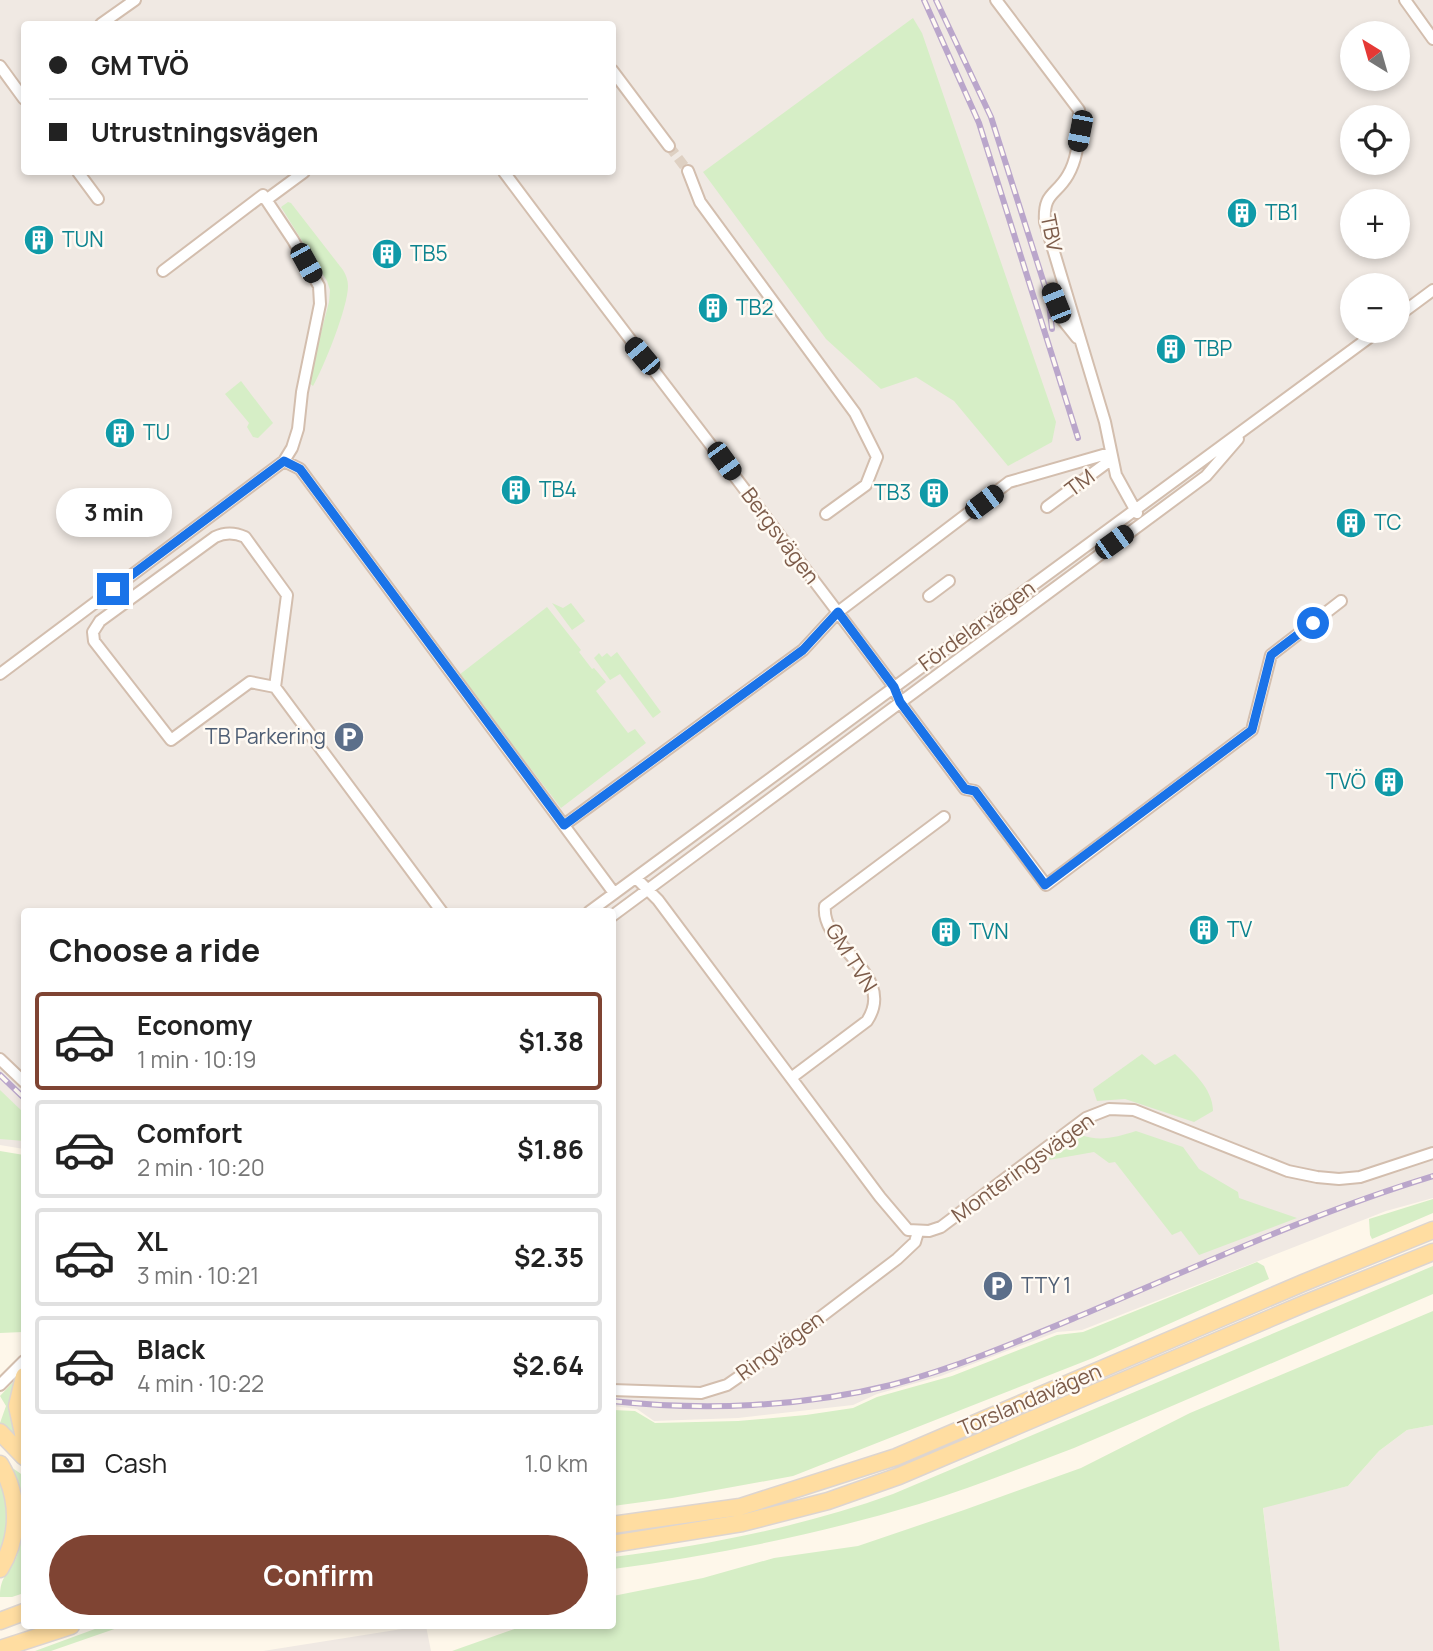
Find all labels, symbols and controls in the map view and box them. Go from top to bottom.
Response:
north arrow [1340,21,1410,91]
map controls [1340,21,1410,343]
text: GM TVÖ [91,47,189,83]
button: locate [1340,105,1410,175]
car [1066,108,1095,154]
text: Utrustningsvägen [91,114,318,150]
button: + [1340,189,1410,259]
building icon: TB1 [1225,196,1259,230]
place label: TB1 [1265,198,1299,226]
street label: TBV [1035,212,1069,254]
building icon: TUN [22,223,56,257]
place label: TUN [62,225,104,253]
building icon: TB5 [370,237,404,271]
place label: TB5 [410,239,448,267]
car [287,240,326,286]
button: − [1340,273,1410,343]
car [1039,280,1074,326]
building icon: TB2 [696,291,730,325]
place label: TB2 [736,293,773,321]
building icon: TBP [1154,332,1188,366]
car [621,333,664,379]
place label: TBP [1194,334,1232,362]
building icon: TU [103,416,137,450]
place label: TU [143,418,170,446]
car [704,438,745,484]
street label: TM [1059,462,1100,502]
building icon: TB4 [499,473,533,507]
place label: TB4 [539,475,577,503]
building icon: TB3 [917,476,951,510]
place label: TB3 [874,478,911,506]
street label: Bergsvägen [735,481,826,589]
car [961,481,1008,523]
callout: 3 min [55,488,171,536]
text: 3 min [84,496,144,528]
building icon: TC [1334,506,1368,540]
place label: TC [1374,508,1402,536]
car [1091,521,1138,563]
route end [97,573,129,605]
street label: Fördelarvägen [913,573,1040,677]
route start [1297,607,1329,639]
parking icon: TB Parkering [332,720,366,754]
place label: TB Parkering [205,722,326,750]
building icon: TVÖ [1372,765,1406,799]
place label: TVÖ [1326,767,1366,795]
building icon: TV [1187,913,1221,947]
building icon: TVN [929,915,963,949]
place label: TV [1227,915,1253,943]
place label: TVN [969,917,1009,945]
street label: GM TVN [820,918,884,997]
text: Choose a ride [49,928,260,972]
text: Economy [137,1007,252,1043]
icon: car [53,1010,116,1073]
text: $1.38 [518,1023,584,1059]
text: 1 min · 10:19 [137,1043,257,1075]
street label: Monteringsvägen [946,1106,1099,1228]
text: Comfort [137,1115,243,1151]
icon: car [53,1118,116,1181]
text: $1.86 [517,1131,584,1167]
text: 2 min · 10:20 [137,1151,265,1183]
text: XL [137,1223,168,1259]
icon: car [53,1226,116,1289]
text: $2.35 [514,1239,584,1275]
text: 3 min · 10:21 [137,1259,259,1291]
parking icon: TTY 1 [981,1269,1015,1303]
place label: TTY 1 [1021,1271,1071,1299]
street label: Ringvägen [730,1304,829,1386]
text: Black [137,1331,205,1367]
icon: car [53,1334,116,1397]
text: $2.64 [512,1347,584,1383]
street label: Torslandavägen [954,1356,1105,1442]
text: 4 min · 10:22 [137,1367,264,1399]
icon: cash [49,1444,87,1482]
text: Cash [105,1445,167,1481]
text: 1.0 km [525,1447,588,1479]
button: Confirm [49,1535,588,1615]

